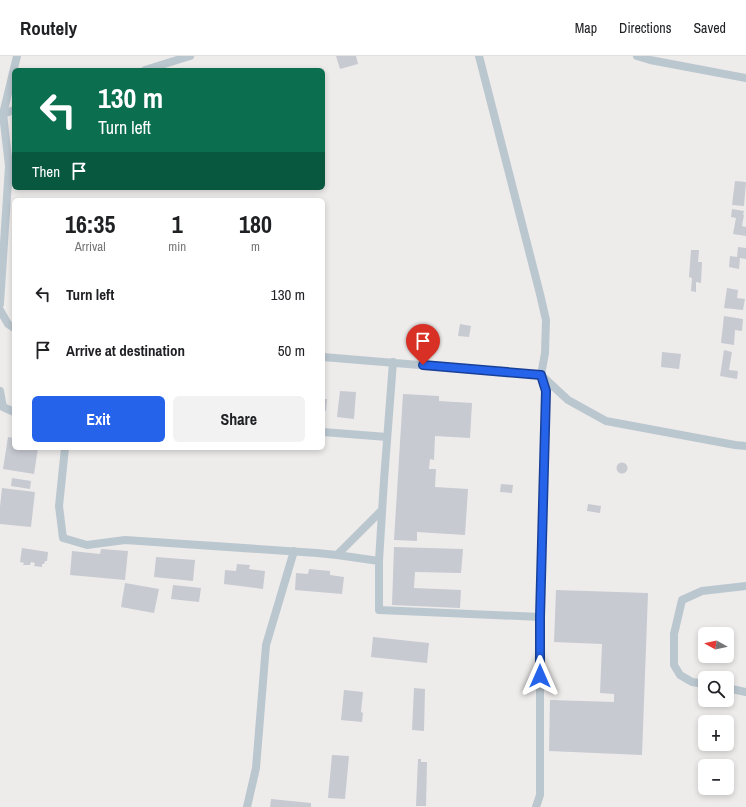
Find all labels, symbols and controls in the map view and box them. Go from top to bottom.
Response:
text: Routely [20,15,77,41]
text: Map [575,19,597,37]
text: Directions [619,19,671,37]
text: Saved [693,19,726,37]
text: 130 m [98,79,163,117]
icon: left [32,84,84,136]
text: Turn left [98,115,151,140]
icon: arrive [68,160,90,182]
text: Then [32,161,60,182]
text: 16:35 [65,208,115,240]
text: 1 [172,208,183,240]
text: 180 [239,208,272,240]
text: Arrival [75,238,106,255]
text: min [168,238,186,255]
text: m [251,238,260,255]
icon: left [32,283,54,305]
text: Turn left [66,284,114,305]
text: 130 m [271,284,305,305]
pin [406,324,440,365]
icon: arrive [412,330,434,352]
icon: arrive [32,339,54,361]
text: Arrive at destination [66,340,185,361]
text: 50 m [278,340,305,361]
button: Exit [32,396,165,442]
button: Share [173,396,305,442]
north arrow [698,627,734,663]
map controls [698,627,734,795]
position arrow [519,655,561,697]
button: search [698,671,734,707]
button: + [698,715,734,751]
button: − [698,759,734,795]

